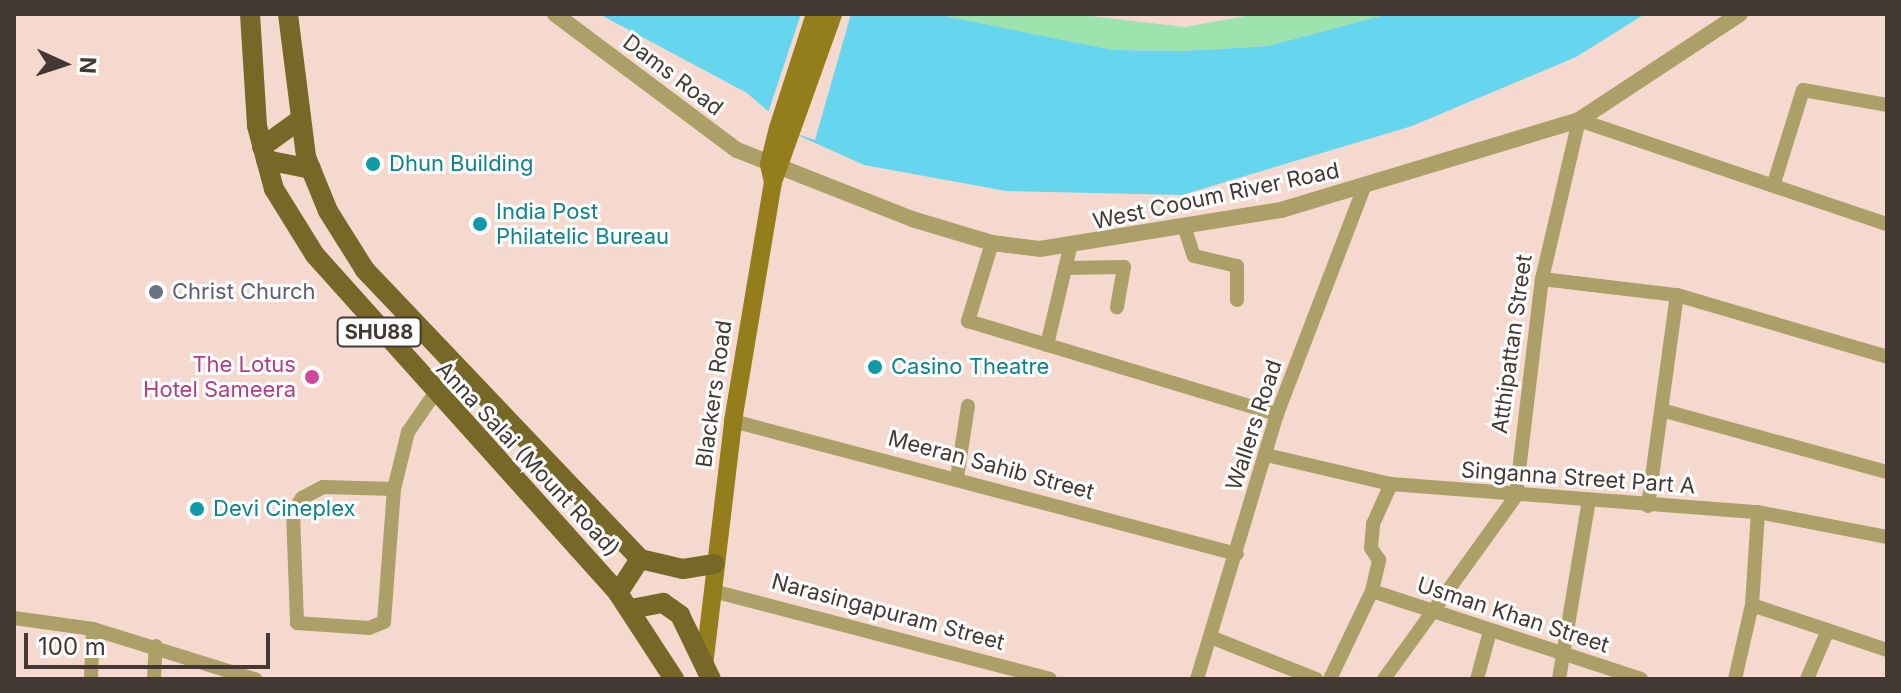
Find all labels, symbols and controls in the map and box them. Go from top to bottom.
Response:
north arrow [24,24,104,104]
street label: Dams Road [618,29,728,121]
text: N [75,56,101,74]
place label: Dhun Building [389,151,533,177]
marker: Dhun Building [364,155,382,173]
street label: West Cooum River Road [1090,157,1342,235]
place label: India Post Philatelic Bureau [496,198,669,250]
marker: India Post Philatelic Bureau [471,215,489,233]
street label: Atthipattan Street [1486,253,1538,435]
place label: Christ Church [172,279,316,305]
marker: Christ Church [147,283,165,301]
road number: SHU88 [335,316,423,348]
street label: Blackers Road [691,319,737,469]
place label: The Lotus Hotel Sameera [143,351,296,402]
place label: Casino Theatre [891,354,1049,380]
street label: Anna Salai (Mount Road) [431,356,625,562]
street label: Wallers Road [1221,356,1287,494]
marker: Casino Theatre [866,358,884,376]
marker: The Lotus Hotel Sameera [303,368,321,386]
street label: Meeran Sahib Street [885,425,1097,505]
street label: Singanna Street Part A [1460,457,1696,499]
place label: Devi Cineplex [213,496,356,522]
marker: Devi Cineplex [188,500,206,518]
street label: Narasingapuram Street [769,568,1007,656]
street label: Usman Khan Street [1414,572,1612,658]
scale bar [28,617,274,667]
text: 100 m [38,632,106,661]

